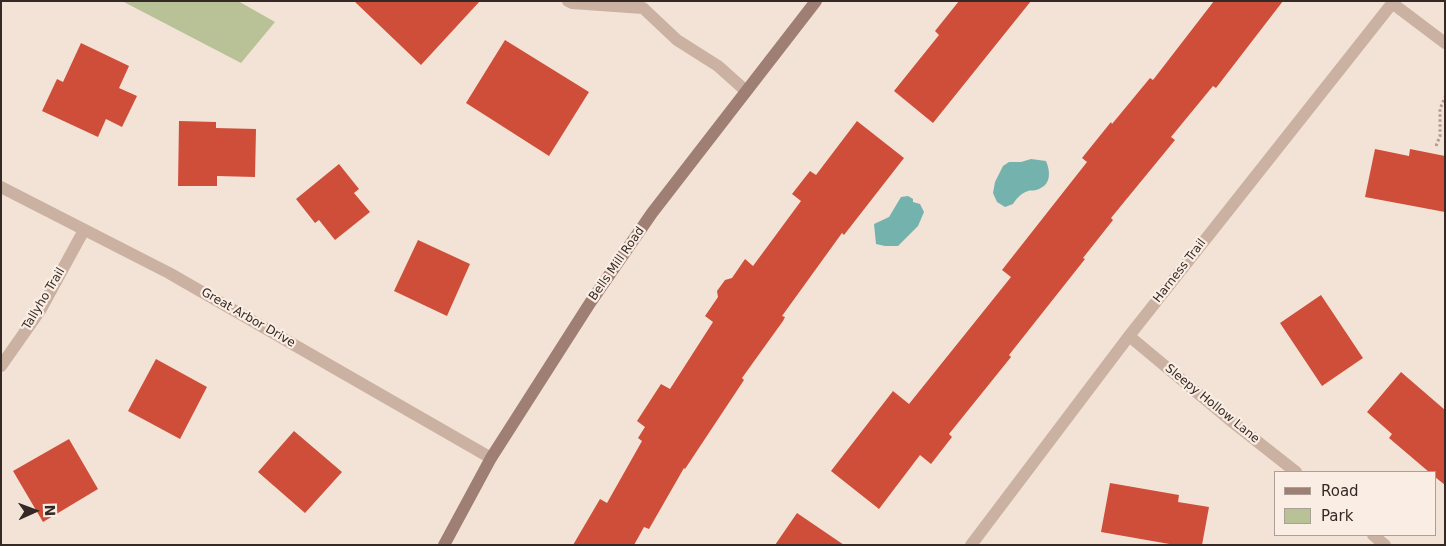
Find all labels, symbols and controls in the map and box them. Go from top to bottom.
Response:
street label: Bells Mill Road [586,224,648,304]
street label: Harness Trail [1151,236,1209,306]
street label: Tallyho Trail [20,265,68,333]
street label: Great Arbor Drive [198,285,298,351]
street label: Sleepy Hollow Lane [1162,362,1262,446]
legend [1274,471,1436,536]
text: Road [1321,482,1359,500]
north arrow [10,486,60,536]
text: N [42,504,58,517]
text: Park [1321,507,1353,525]

